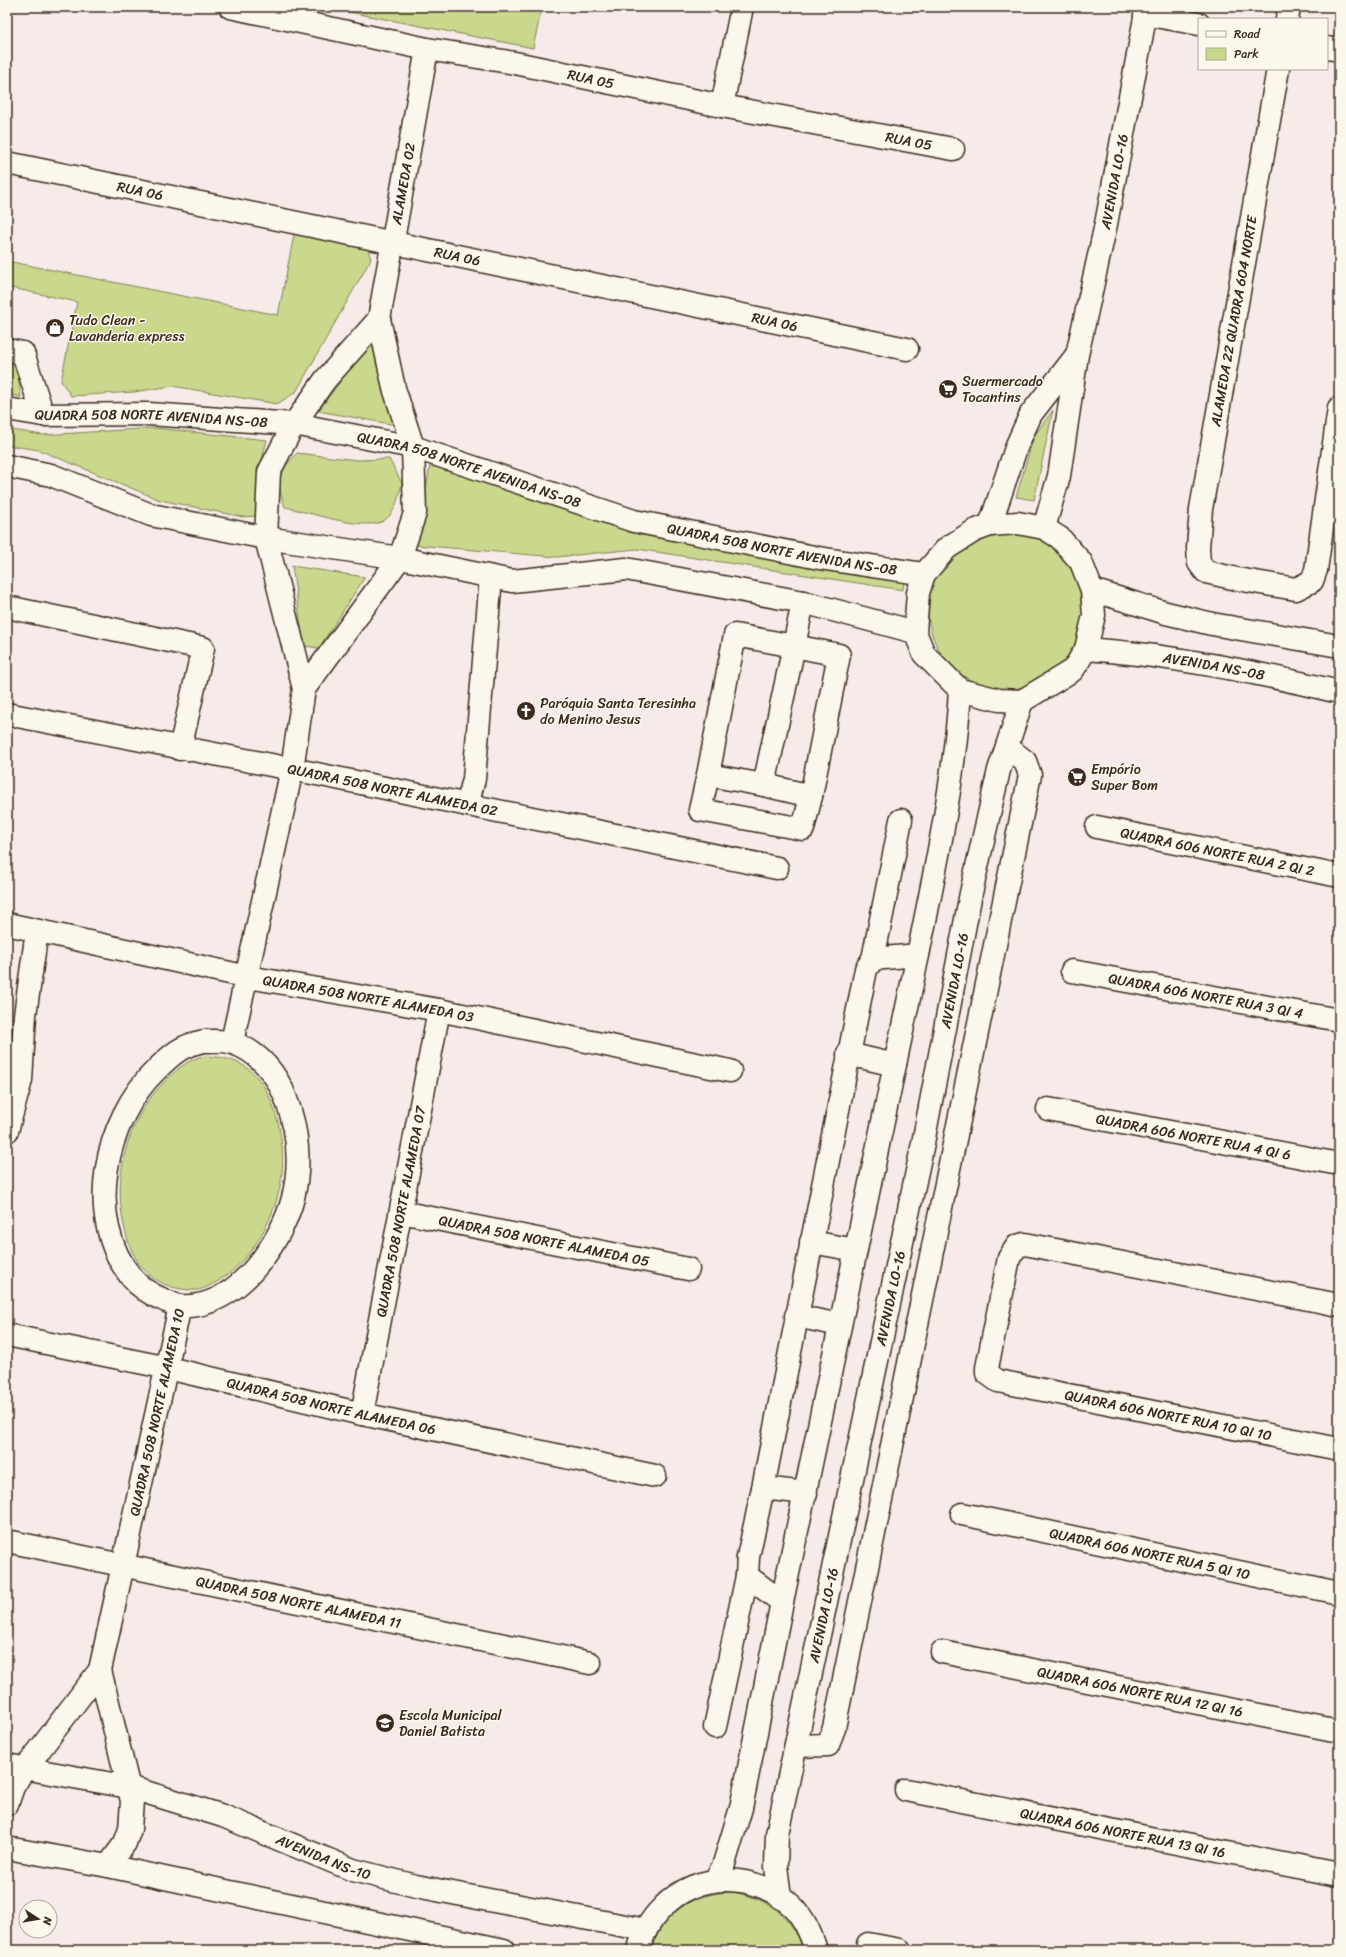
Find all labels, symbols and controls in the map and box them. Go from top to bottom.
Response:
legend [1198,18,1328,70]
text: Road [1234,23,1261,45]
text: Park [1234,43,1259,65]
street label: RUA 05 [565,62,617,96]
street label: RUA 05 [883,124,935,157]
street label: AVENIDA LO-16 [1093,132,1135,233]
street label: ALAMEDA 02 [383,141,423,227]
street label: RUA 06 [115,174,166,207]
street label: ALAMEDA 22 QUADRA 604 NORTE [1203,212,1265,429]
street label: RUA 06 [432,239,483,273]
street label: RUA 06 [749,305,800,339]
place label: Tudo Clean - Lavanderia express [69,308,185,349]
shop icon: Tudo Clean - Lavanderia express [44,317,66,339]
place label: Suermercado Tocantins [962,369,1043,410]
supermarket icon: Suermercado Tocantins [937,378,959,400]
street label: QUADRA 508 NORTE AVENIDA NS-08 [33,401,269,435]
street label: QUADRA 508 NORTE AVENIDA NS-08 [355,424,585,515]
street label: QUADRA 508 NORTE AVENIDA NS-08 [665,515,899,582]
street label: AVENIDA NS-08 [1160,645,1268,687]
place label: Paróquia Santa Teresinha do Menino Jesus [540,691,696,732]
church icon: Paróquia Santa Teresinha do Menino Jesus [515,700,537,722]
street label: QUADRA 508 NORTE ALAMEDA 02 [285,756,500,823]
place label: Empório Super Bom [1091,757,1158,798]
supermarket icon: Empório Super Bom [1066,766,1088,788]
street label: QUADRA 606 NORTE RUA 2 QI 2 [1118,820,1317,883]
street label: AVENIDA LO-16 [933,931,976,1031]
street label: QUADRA 606 NORTE RUA 3 QI 4 [1106,965,1305,1026]
street label: QUADRA 508 NORTE ALAMEDA 03 [261,967,476,1030]
street label: QUADRA 508 NORTE ALAMEDA 07 [368,1103,433,1319]
street label: QUADRA 606 NORTE RUA 4 QI 6 [1094,1106,1293,1167]
street label: QUADRA 508 NORTE ALAMEDA 05 [437,1207,652,1274]
street label: AVENIDA LO-16 [868,1248,912,1349]
street label: QUADRA 508 NORTE ALAMEDA 10 [122,1306,192,1518]
street label: QUADRA 508 NORTE ALAMEDA 06 [224,1370,438,1442]
street label: QUADRA 606 NORTE RUA 10 QI 10 [1062,1382,1274,1448]
street label: QUADRA 606 NORTE RUA 5 QI 10 [1047,1520,1253,1587]
street label: AVENIDA LO-16 [801,1565,845,1666]
street label: QUADRA 508 NORTE ALAMEDA 11 [194,1568,404,1636]
street label: QUADRA 606 NORTE RUA 12 QI 16 [1035,1659,1245,1724]
place label: Escola Municipal Daniel Batista [399,1703,503,1744]
school or university icon: Escola Municipal Daniel Batista [374,1712,396,1734]
street label: QUADRA 606 NORTE RUA 13 QI 16 [1018,1800,1228,1865]
street label: AVENIDA NS-10 [271,1826,374,1887]
north arrow [18,1899,58,1939]
text: N [37,1914,58,1927]

